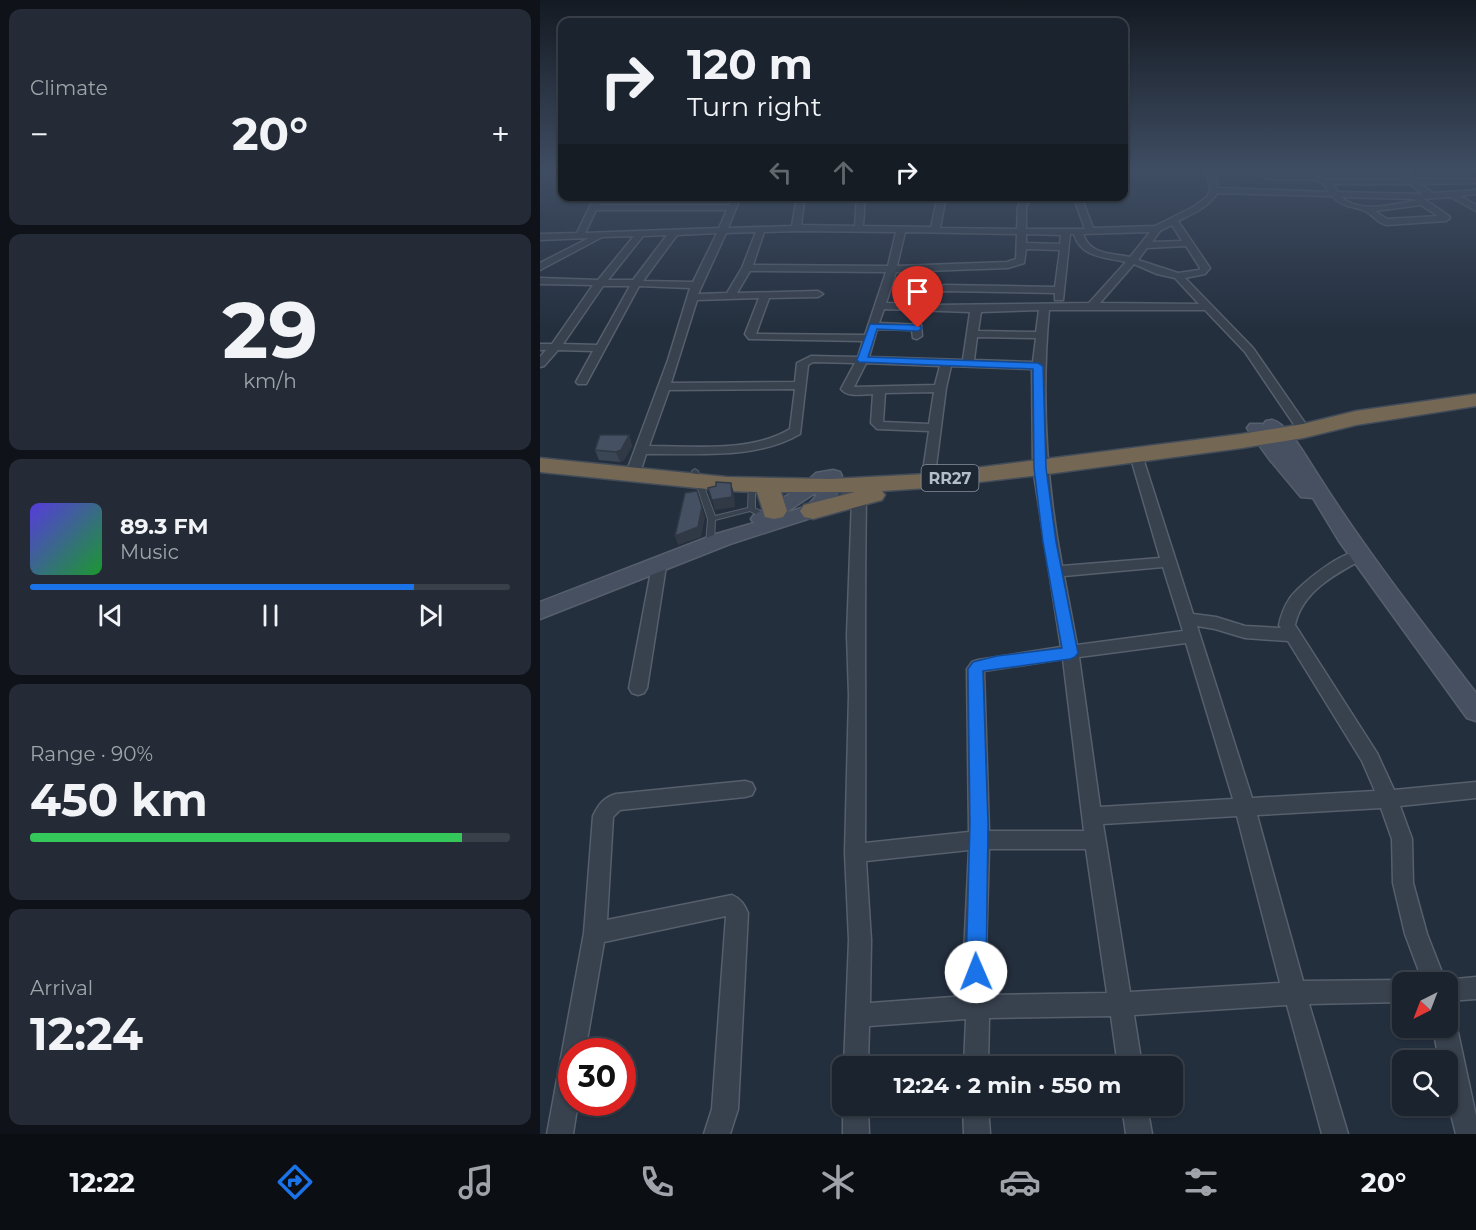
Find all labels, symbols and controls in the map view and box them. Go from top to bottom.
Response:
text: 120 m [687,38,813,90]
icon: right [588,42,666,120]
text: Climate [30,76,108,100]
text: Turn right [687,90,822,123]
text: 20° [232,106,308,161]
text: − [30,114,49,154]
text: + [491,114,510,154]
icon: left [764,156,797,189]
icon: ahead [827,156,860,189]
icon: right [890,156,923,189]
pin [892,266,943,328]
icon: arrive [901,275,934,308]
text: 29 [222,282,318,378]
text: km/h [243,369,297,393]
road number: RR27 [922,465,978,491]
text: 89.3 FM [120,513,209,540]
text: Music [120,540,179,564]
icon: previous [94,599,127,632]
icon: pause [254,599,287,632]
icon: next [414,599,447,632]
text: Range · 90% [30,742,153,766]
text: 450 km [30,772,208,827]
position arrow [944,940,1008,1004]
north arrow [1392,972,1458,1038]
map controls [1392,972,1458,1116]
text: Arrival [30,976,93,1000]
text: 12:24 [30,1006,143,1061]
speed limit sign: 30 [558,1038,636,1116]
button: search [1392,1050,1458,1116]
text: 12:24 · 2 min · 550 m [894,1072,1121,1099]
icon: directions [274,1161,316,1203]
icon: music [455,1161,497,1203]
icon: phone [636,1161,678,1203]
icon: climate [817,1161,859,1203]
icon: car [999,1161,1041,1203]
icon: filters [1180,1161,1222,1203]
text: 12:22 [70,1166,135,1199]
text: 20° [1361,1166,1406,1199]

